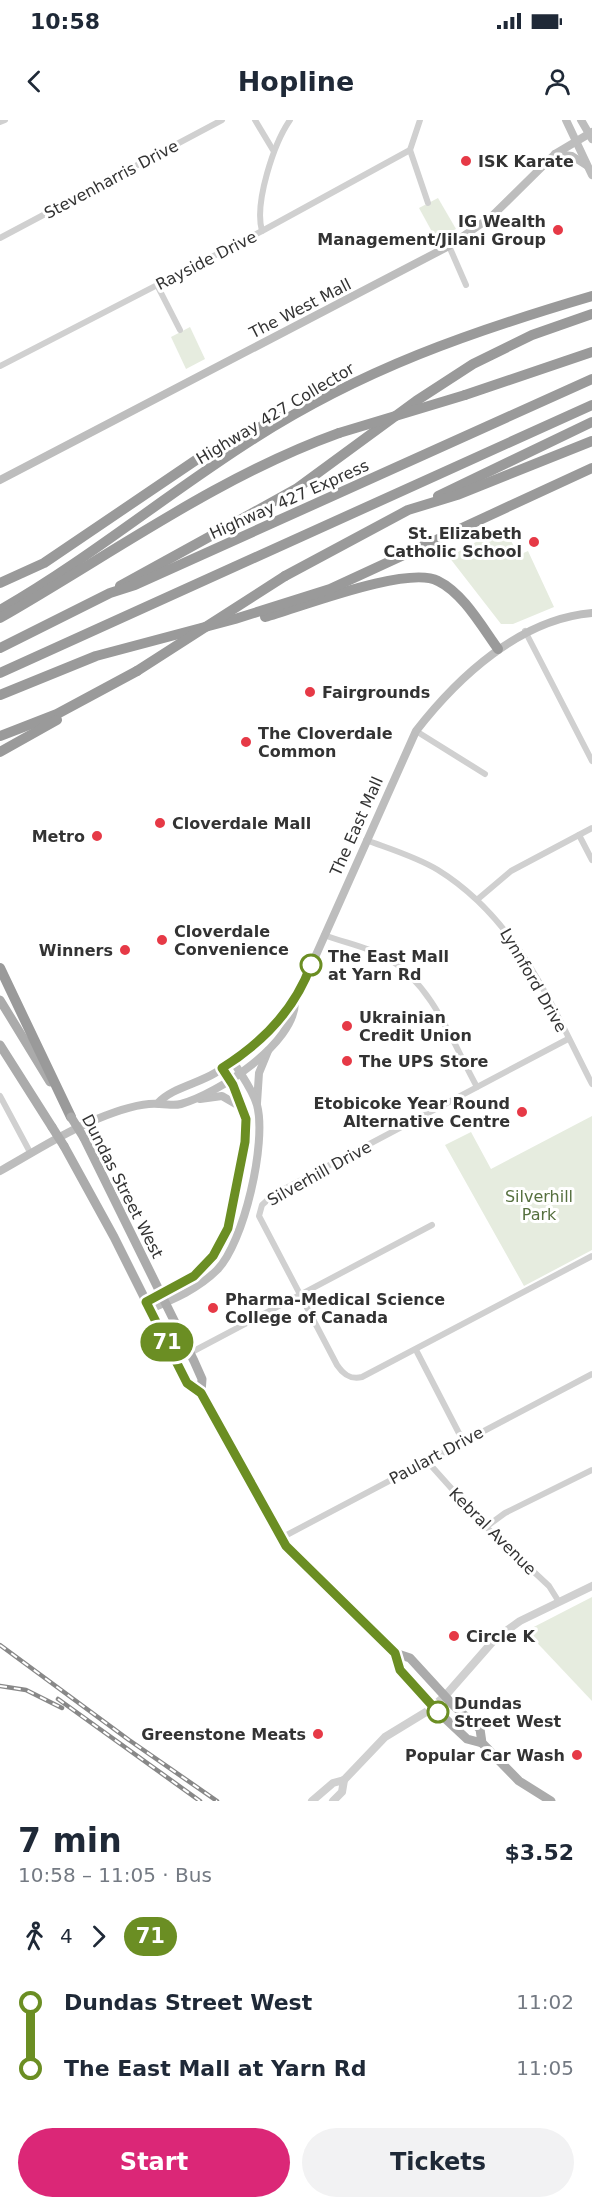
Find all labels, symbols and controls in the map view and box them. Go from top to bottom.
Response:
text: 10:58 [30,9,100,34]
icon: back [18,65,51,98]
icon: person [541,65,574,98]
text: Hopline [238,66,354,97]
street label: Stevenharris Drive [41,136,182,223]
place label: ISK Karate [478,152,574,171]
marker: ISK Karate [459,154,473,168]
place label: IG Wealth Management/Jilani Group [317,212,546,249]
marker: IG Wealth Management/Jilani Group [551,223,565,237]
street label: Rayside Drive [153,227,260,294]
street label: The West Mall [245,275,354,343]
street label: Highway 427 Collector [193,358,358,468]
street label: Highway 427 Express [207,456,372,543]
place label: St. Elizabeth Catholic School [384,524,522,561]
marker: St. Elizabeth Catholic School [527,535,541,549]
place label: Fairgrounds [322,683,430,702]
marker: Fairgrounds [303,685,317,699]
place label: The Cloverdale Common [258,724,393,761]
marker: The Cloverdale Common [239,735,253,749]
street label: The East Mall [326,773,387,880]
place label: Cloverdale Mall [172,814,311,833]
marker: Cloverdale Mall [153,816,167,830]
place label: Metro [32,827,85,846]
marker: Metro [90,829,104,843]
place label: Cloverdale Convenience [174,922,289,959]
street label: Lynnford Drive [496,925,571,1036]
marker: Cloverdale Convenience [155,933,169,947]
place label: Winners [39,941,113,960]
marker: Winners [118,943,132,957]
place label: The East Mall at Yarn Rd [328,947,449,984]
marker: The East Mall at Yarn Rd [300,954,322,976]
place label: Ukrainian Credit Union [359,1008,472,1045]
marker: Ukrainian Credit Union [340,1019,354,1033]
place label: The UPS Store [359,1052,489,1071]
marker: The UPS Store [340,1054,354,1068]
place label: Etobicoke Year Round Alternative Centre [314,1094,510,1131]
marker: Etobicoke Year Round Alternative Centre [515,1105,529,1119]
street label: Dundas Street West [78,1111,167,1261]
street label: Silverhill Drive [264,1137,375,1210]
park label: Silverhill Park [505,1187,573,1224]
place label: Pharma-Medical Science College of Canada [225,1290,445,1327]
marker: Pharma-Medical Science College of Canada [206,1301,220,1315]
line badge: 71 [140,1322,194,1362]
text: 71 [152,1330,182,1354]
street label: Paulart Drive [386,1423,486,1488]
street label: Kebral Avenue [445,1484,540,1579]
place label: Circle K [466,1627,536,1646]
marker: Circle K [447,1629,461,1643]
place label: Dundas Street West [454,1694,561,1731]
marker: Dundas Street West [427,1701,449,1723]
place label: Greenstone Meats [141,1725,306,1744]
marker: Greenstone Meats [311,1727,325,1741]
place label: Popular Car Wash [405,1746,565,1765]
marker: Popular Car Wash [570,1748,584,1762]
text: 7 min [18,1821,122,1860]
text: $3.52 [504,1840,574,1865]
text: 10:58 – 11:05 · Bus [18,1863,212,1887]
icon: walk [18,1920,51,1953]
icon: forward [82,1920,115,1953]
text: 4 [60,1924,73,1948]
text: 71 [136,1924,165,1948]
text: Dundas Street West [64,1990,312,2015]
text: 11:02 [516,1990,574,2014]
text: The East Mall at Yarn Rd [64,2056,367,2081]
text: 11:05 [516,2056,574,2080]
button: Start [18,2128,290,2197]
button: Tickets [302,2128,574,2197]

